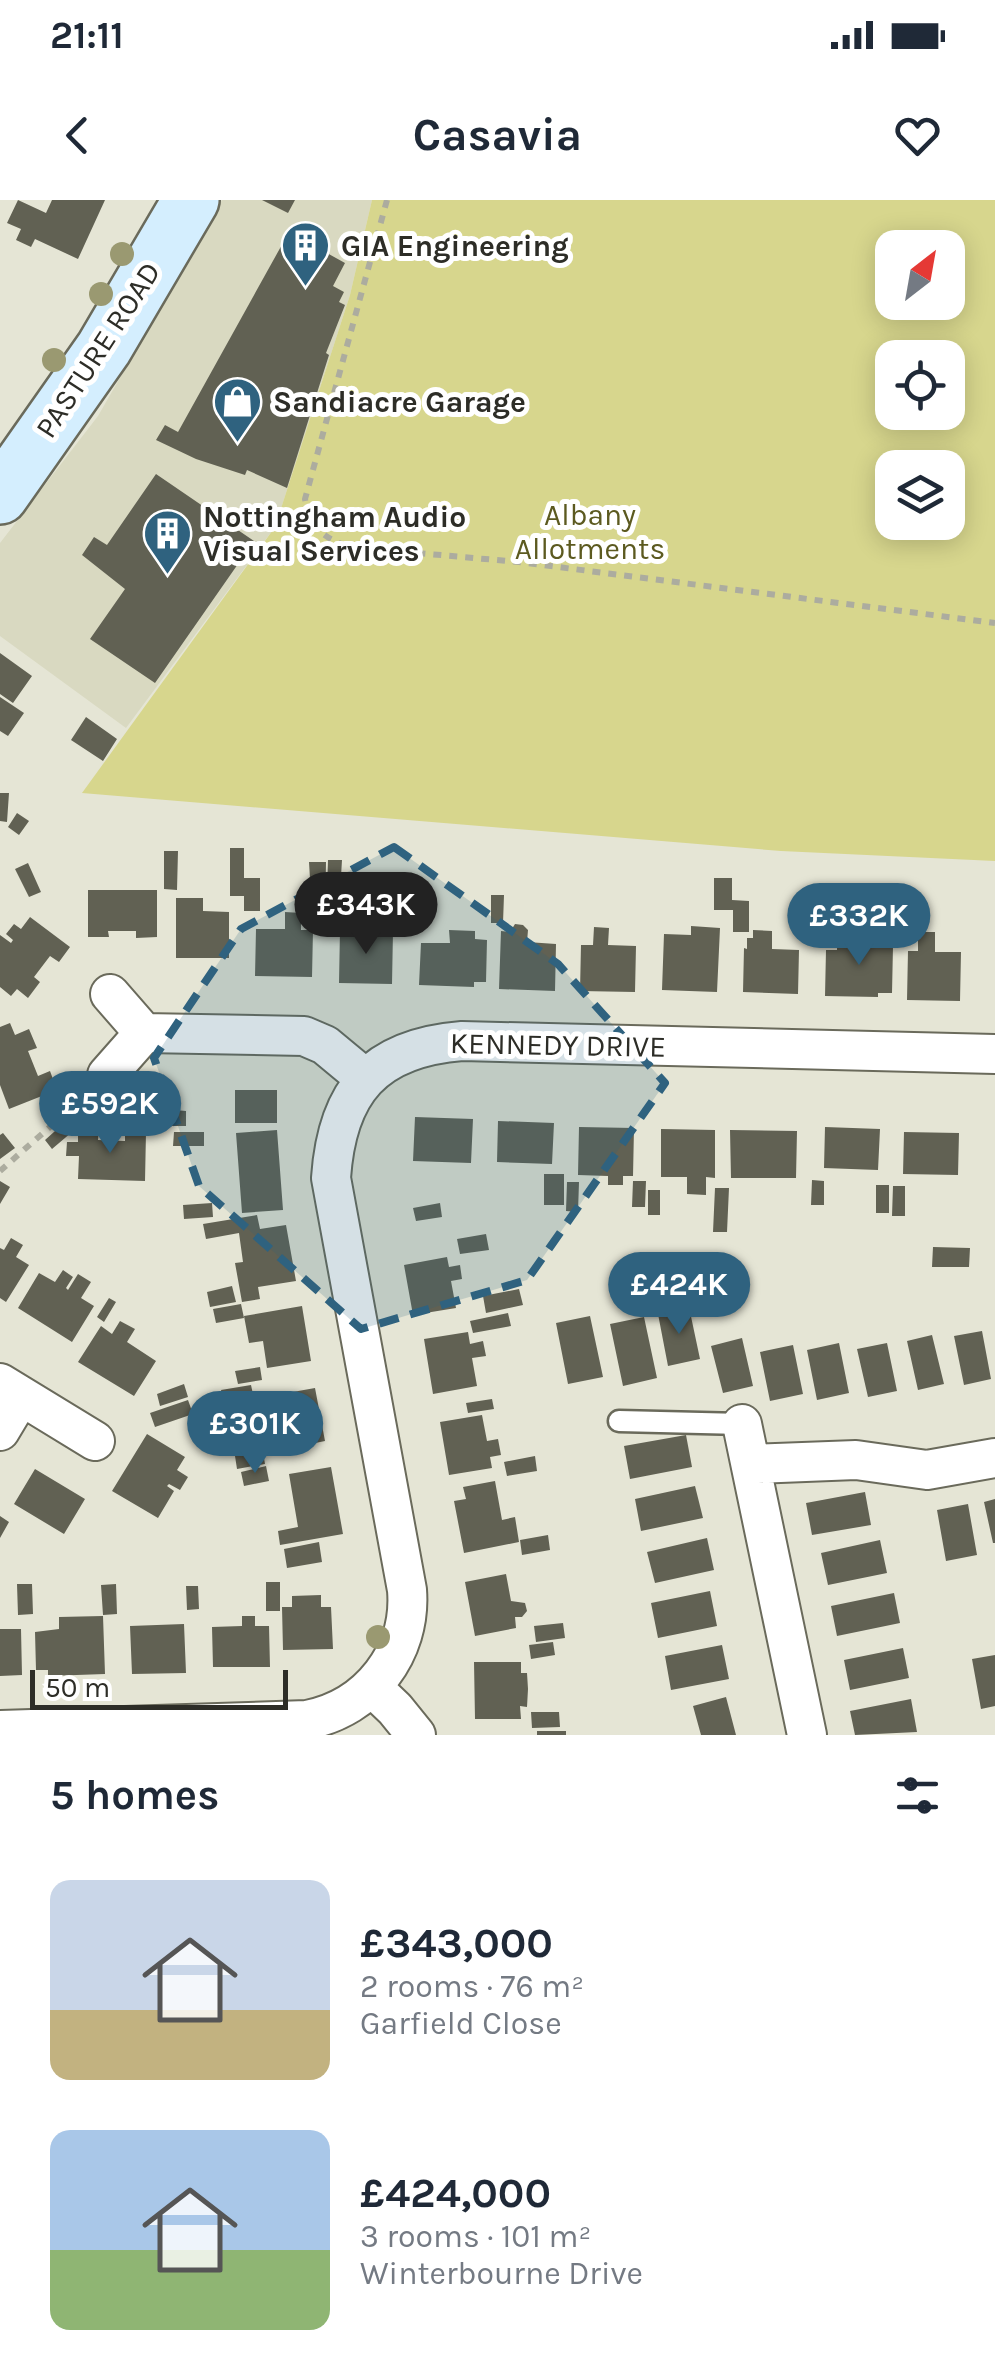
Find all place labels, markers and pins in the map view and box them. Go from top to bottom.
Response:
building icon: GIA Engineering [280,220,332,288]
place label: GIA Engineering [341,228,569,264]
shop icon: Sandiacre Garage [212,376,264,444]
place label: Sandiacre Garage [273,384,526,420]
place label: Nottingham Audio Visual Services [203,499,466,569]
building icon: Nottingham Audio Visual Services [142,508,194,576]
pin: £343K [296,872,436,957]
pin: £332K [789,883,929,968]
pin: £592K [40,1071,180,1156]
pin: £424K [609,1252,749,1337]
pin: £301K [185,1391,325,1476]

